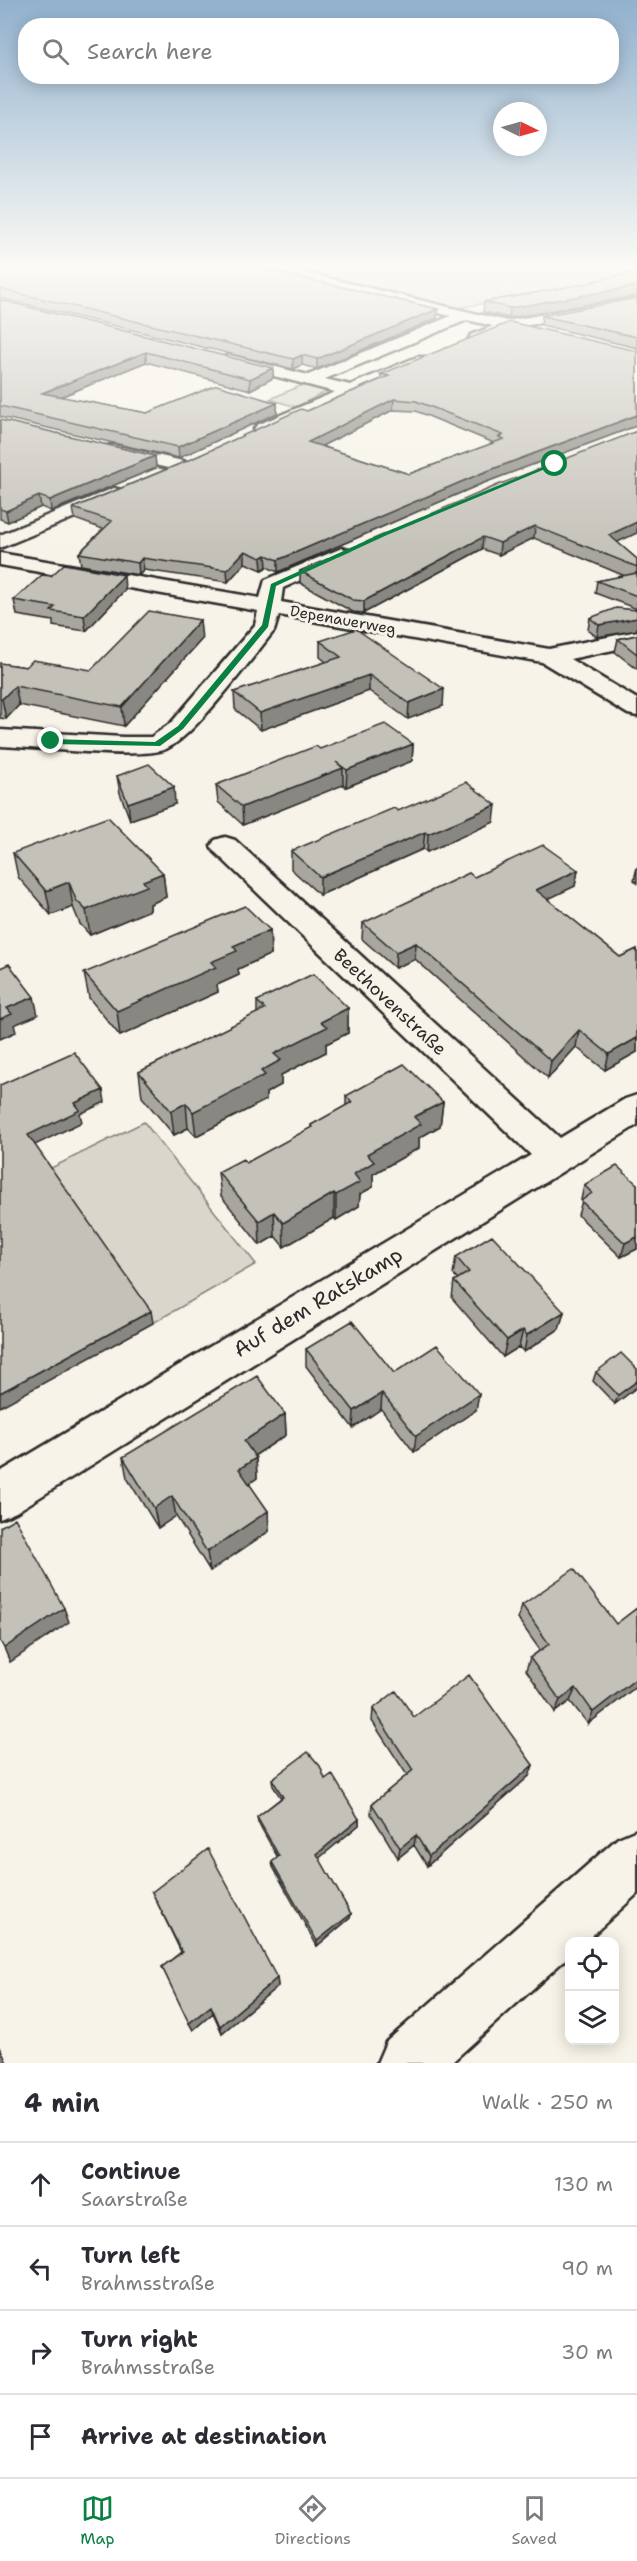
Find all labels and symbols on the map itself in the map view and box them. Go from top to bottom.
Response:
north arrow [493,102,547,156]
route start [541,450,567,476]
street label: Depenauerweg [288,601,398,639]
route end [37,727,63,753]
street label: Beethovenstraße [328,943,452,1061]
street label: Auf dem Ratskamp [228,1240,408,1364]

